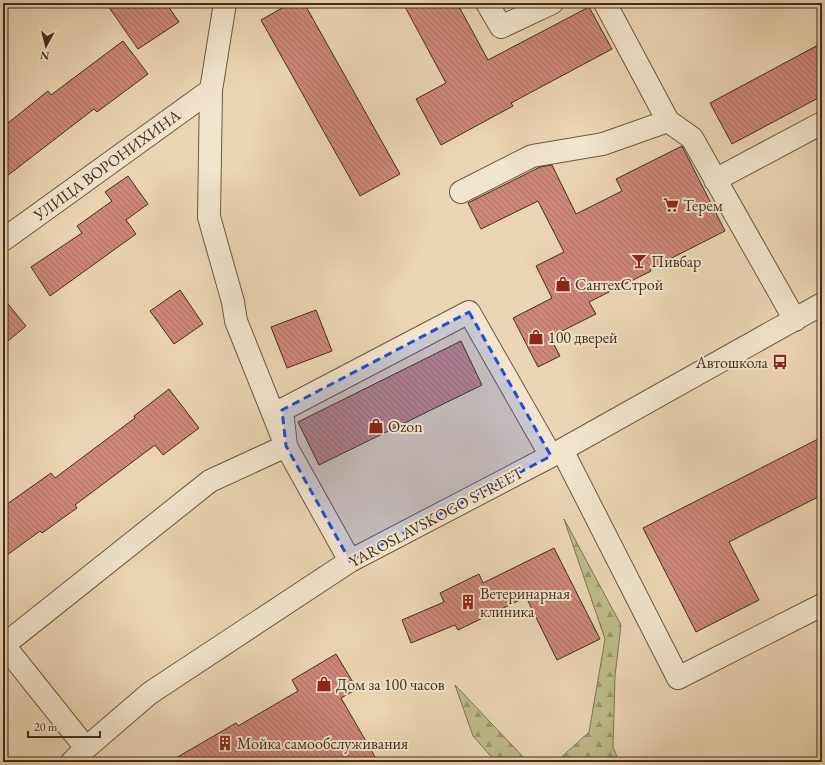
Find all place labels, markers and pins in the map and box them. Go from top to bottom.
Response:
place label: Терем [683,195,723,216]
supermarket icon: Терем [662,196,680,214]
place label: Пивбар [651,251,701,272]
bar icon: Пивбар [630,252,648,270]
place label: СантехСтрой [575,274,664,295]
shop icon: СантехСтрой [554,275,572,293]
place label: 100 дверей [548,327,618,348]
shop icon: 100 дверей [527,328,545,346]
place label: Автошкола [695,352,769,373]
bus stop icon: Автошкола [771,353,789,371]
place label: Ozon [388,416,423,437]
shop icon: Ozon [367,417,385,435]
place label: Ветеринарная клиника [480,583,570,622]
building icon: Ветеринарная клиника [459,593,477,611]
place label: Дом за 100 часов [336,674,445,695]
shop icon: Дом за 100 часов [315,675,333,693]
place label: Мойка самообслуживания [237,733,408,754]
building icon: Мойка самообслуживания [216,734,234,752]

